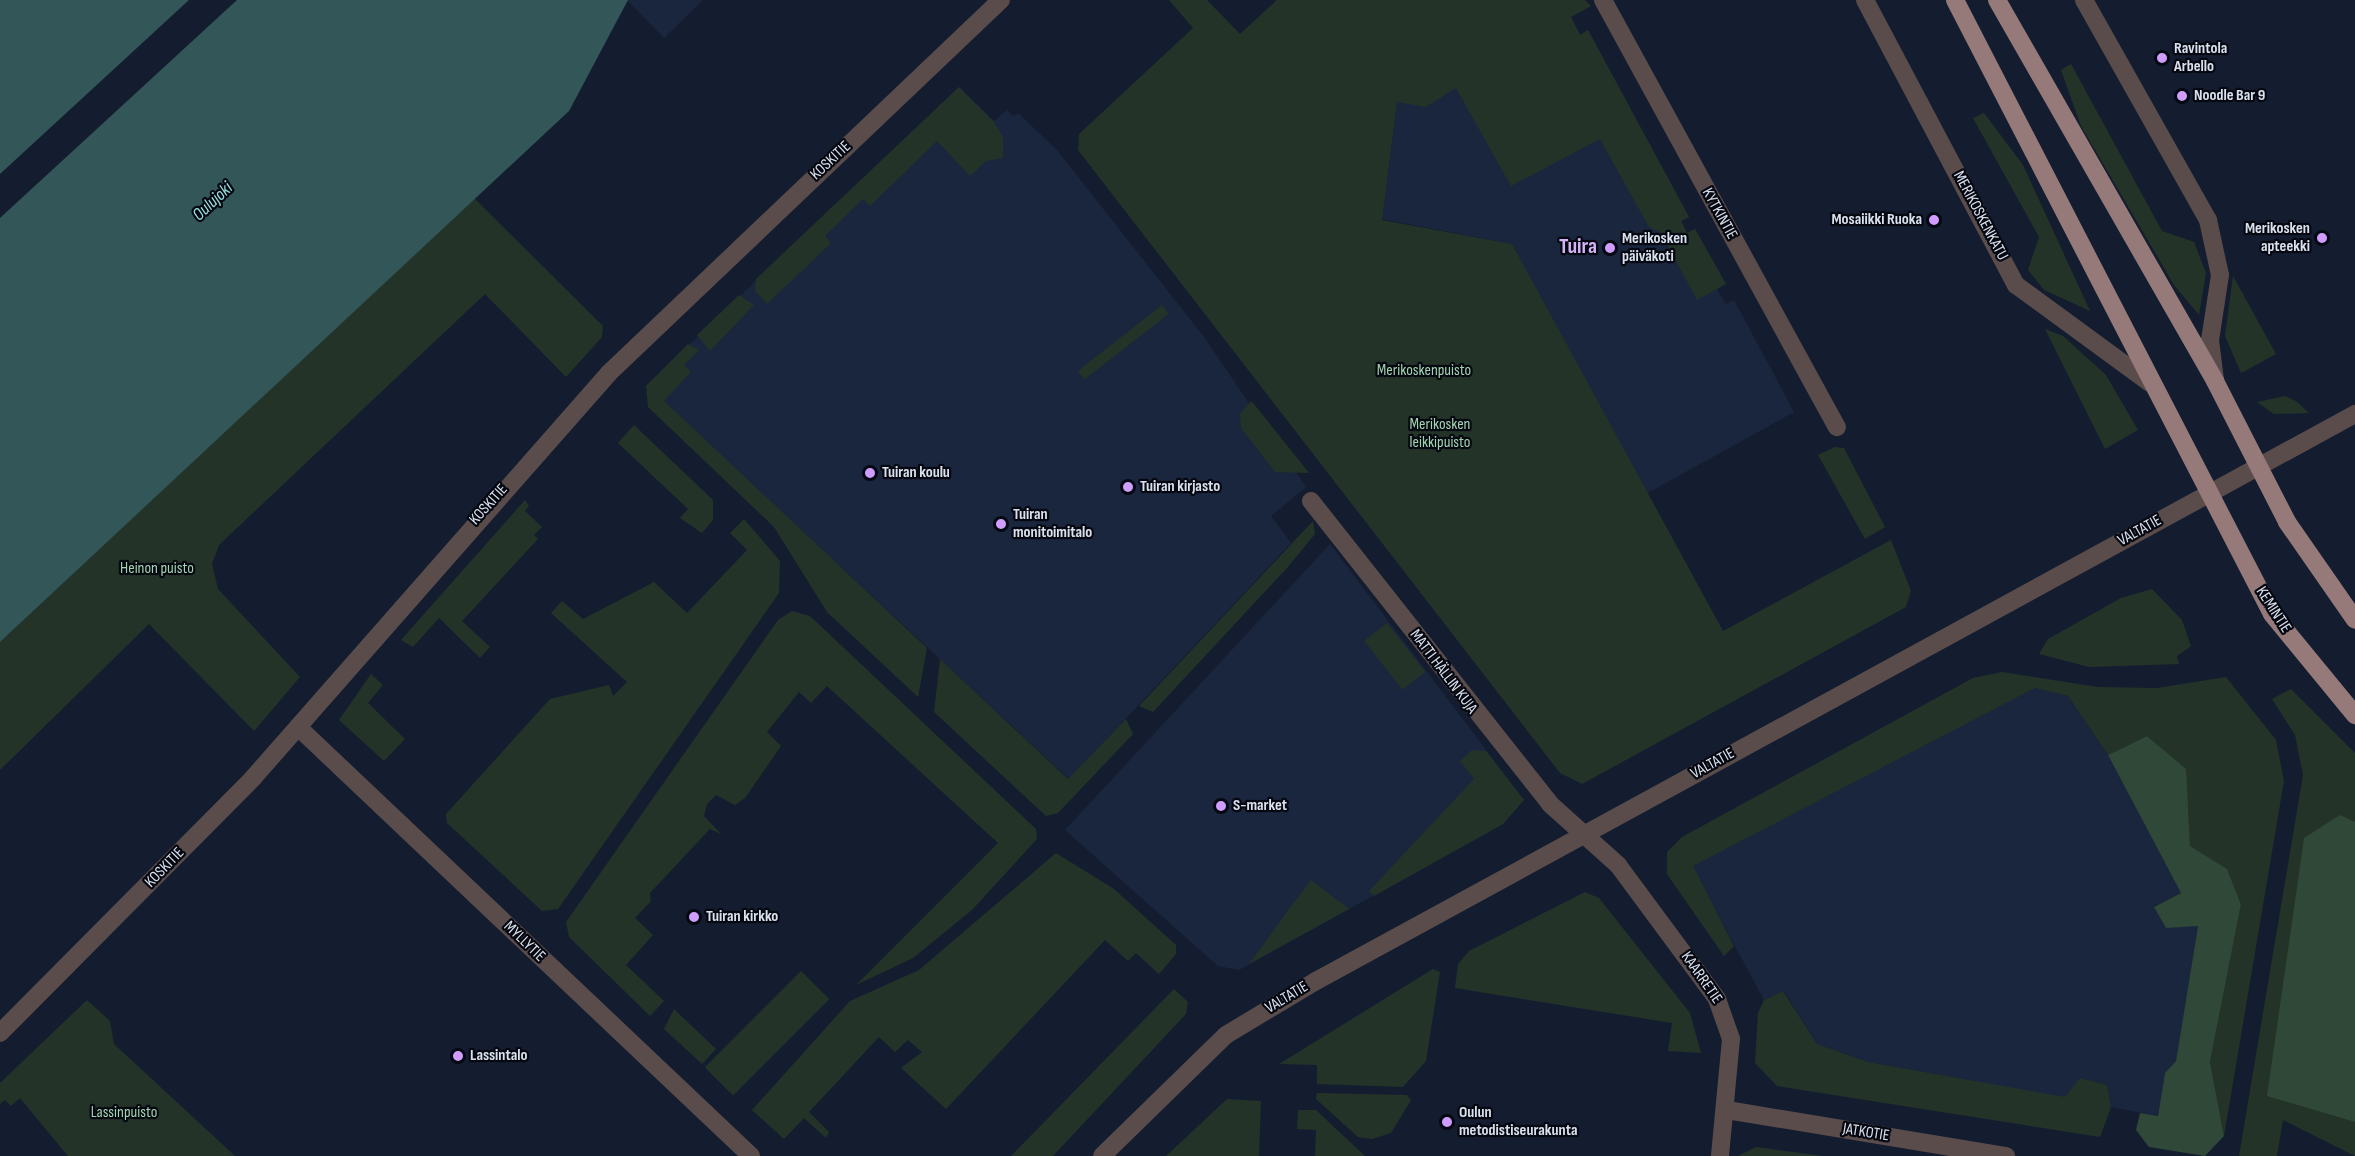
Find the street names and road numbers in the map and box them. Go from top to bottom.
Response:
street label: KOSKITIE [807,137,855,185]
street label: MERIKOSKENKATU [1948,168,2012,264]
street label: KYTKINTIE [1697,185,1741,243]
street label: KOSKITIE [466,481,512,529]
street label: VALTATIE [2115,511,2165,551]
street label: KEMINTIE [2251,583,2295,637]
street label: MATTI HÄLLIN KUJA [1405,626,1481,718]
street label: VALTATIE [1688,744,1738,784]
street label: KOSKITIE [141,844,189,892]
street label: MYLLYTIE [499,918,549,966]
street label: KAARRETIE [1676,948,1726,1008]
street label: VALTATIE [1262,978,1312,1018]
street label: JATKOTIE [1841,1120,1891,1146]

